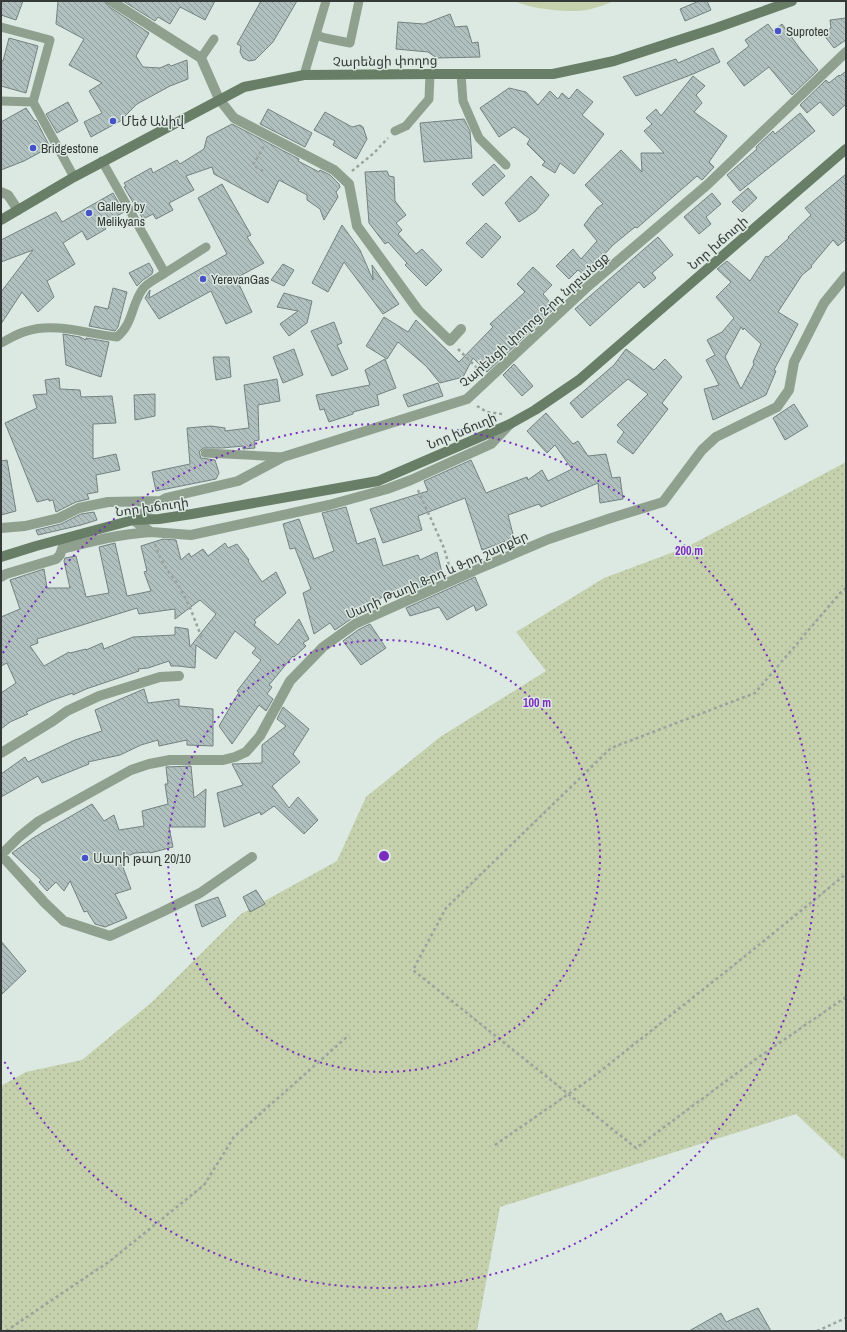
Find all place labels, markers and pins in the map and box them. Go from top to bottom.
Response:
place label: Suprotec [786,23,829,40]
marker: Suprotec [773,26,783,36]
place label: Մեծ Անիվ [121,113,184,130]
marker: Մեծ Անիվ [108,116,118,126]
place label: Bridgestone [41,140,99,157]
marker: Bridgestone [28,143,38,153]
place label: Gallery by Melikyans [97,198,146,230]
marker: Gallery by Melikyans [84,208,94,218]
place label: YerevanGas [211,271,269,288]
marker: YerevanGas [198,274,208,284]
centre of rings [377,849,391,863]
place label: Սարի թաղ 20/10 [93,850,191,867]
marker: Սարի թաղ 20/10 [80,853,90,863]

